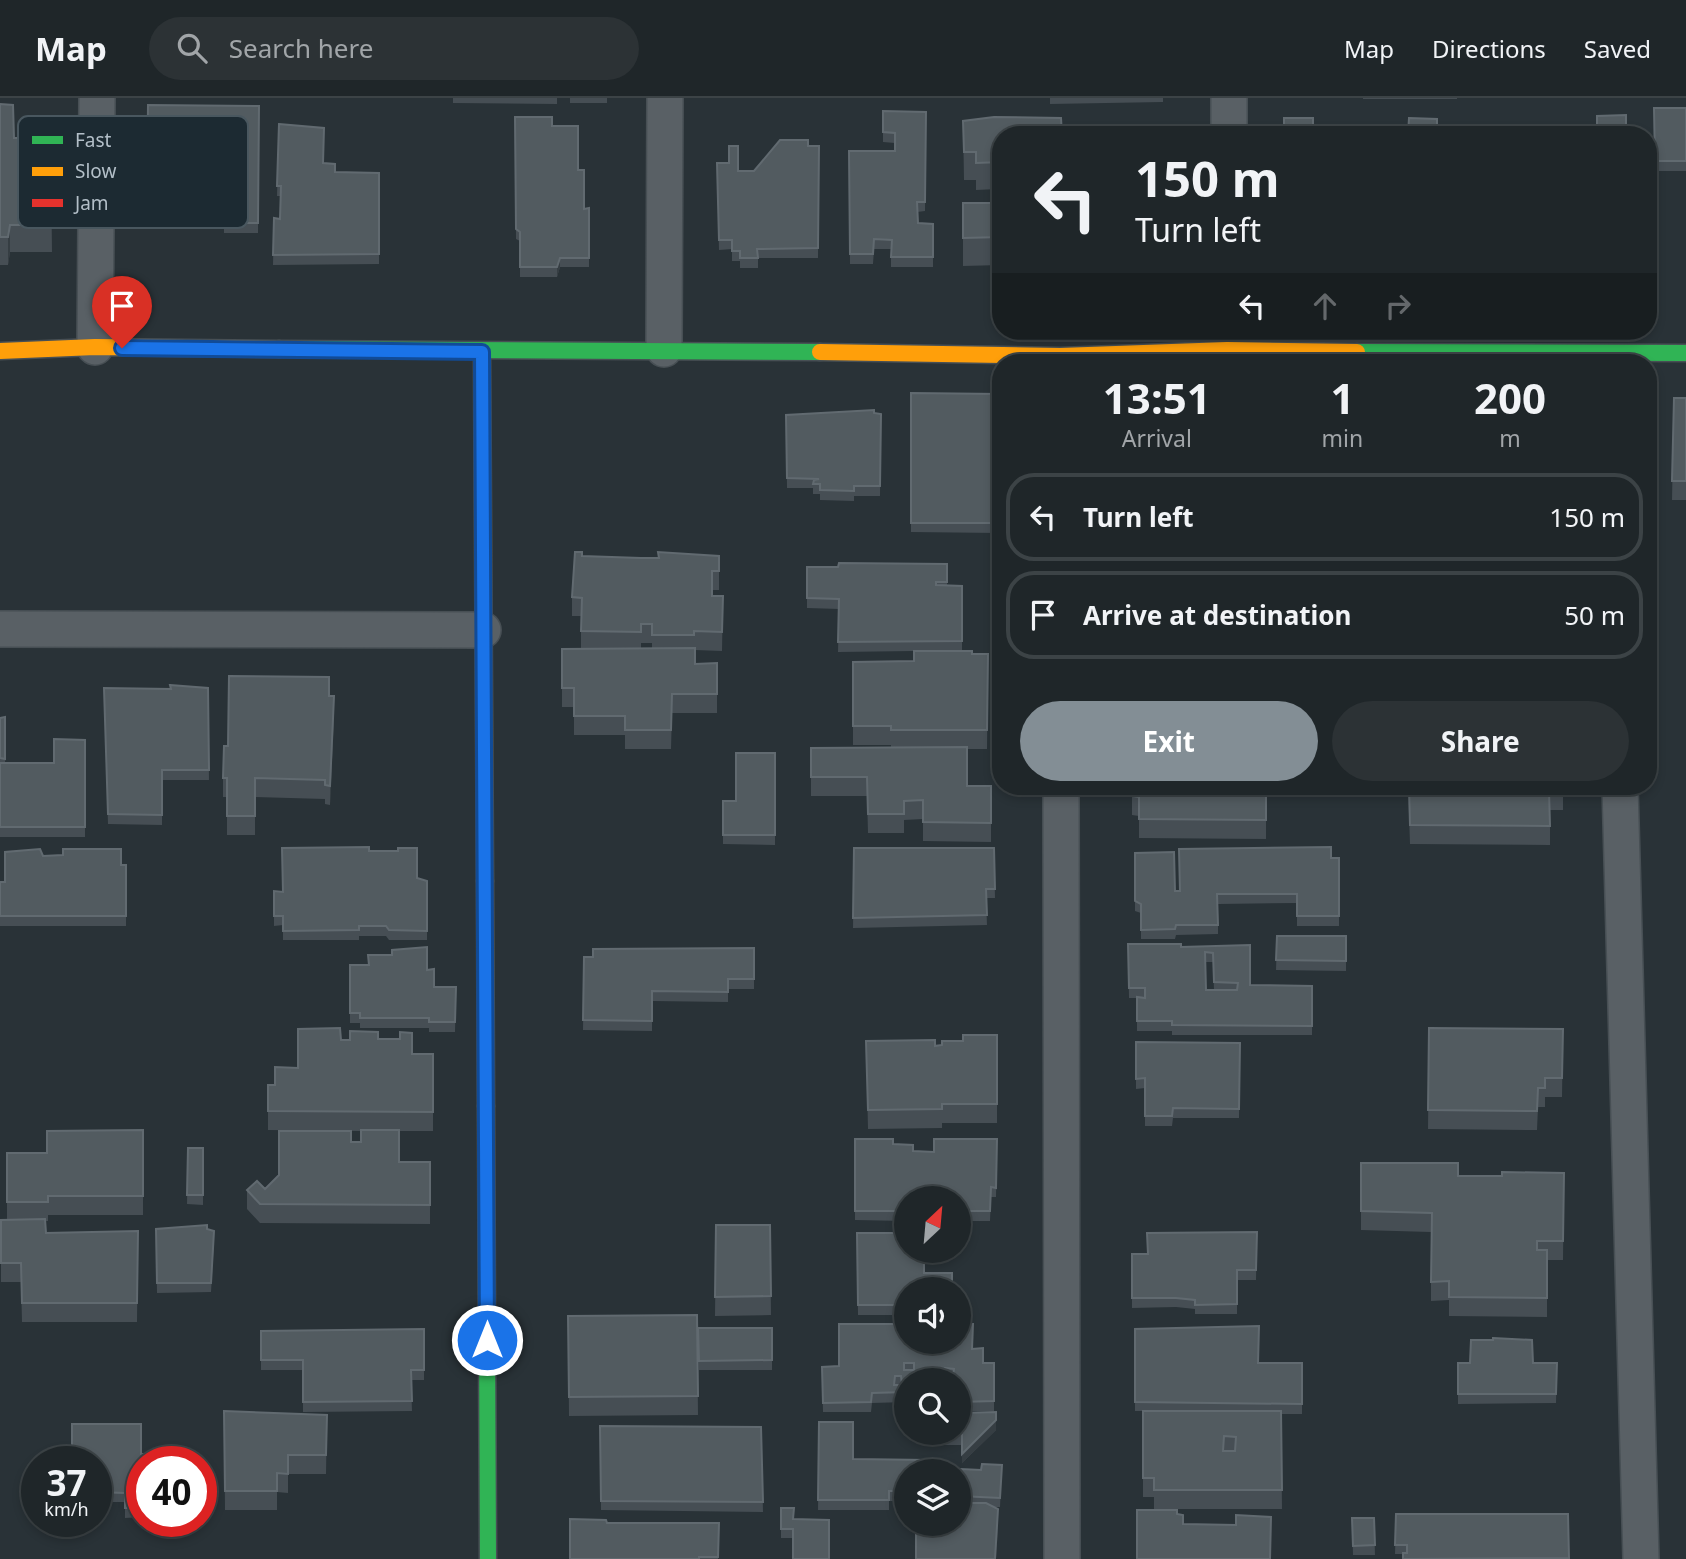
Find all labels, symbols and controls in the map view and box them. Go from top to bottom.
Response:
search box [149,17,639,80]
text: Map [35,26,107,71]
icon: search [173,29,211,67]
text: Search here [229,30,373,66]
text: Map [1344,32,1394,65]
text: Directions [1432,32,1546,65]
text: Saved [1584,32,1651,65]
legend [18,116,248,228]
text: Fast [75,127,112,153]
text: 150 m [1135,145,1280,211]
icon: left [1020,154,1111,245]
text: Slow [75,158,116,184]
text: Jam [73,190,109,216]
text: Turn left [1135,208,1261,251]
pin [92,276,152,348]
icon: arrive [103,287,141,325]
icon: left [1233,287,1271,325]
icon: ahead [1306,287,1344,325]
icon: right [1379,287,1417,325]
text: 13:51 [1103,369,1211,426]
text: 1 [1330,369,1354,426]
text: 200 [1474,369,1546,426]
text: Arrival [1122,422,1192,454]
text: min [1322,422,1363,454]
text: m [1499,422,1521,454]
icon: left [1024,498,1062,536]
text: Turn left [1083,499,1194,535]
text: 150 m [1549,499,1625,535]
icon: arrive [1024,596,1062,634]
text: Arrive at destination [1083,597,1352,633]
text: 50 m [1564,597,1625,633]
button: Exit [1020,701,1318,781]
button: Share [1332,701,1629,781]
north arrow [894,1186,971,1264]
map controls [894,1186,971,1536]
button: sound [894,1277,971,1354]
position arrow [450,1303,524,1377]
button: search [894,1368,971,1445]
speed limit sign: 40 [126,1446,217,1537]
text: 37 [46,1459,87,1506]
button: layers [894,1459,971,1536]
text: km/h [44,1497,89,1521]

